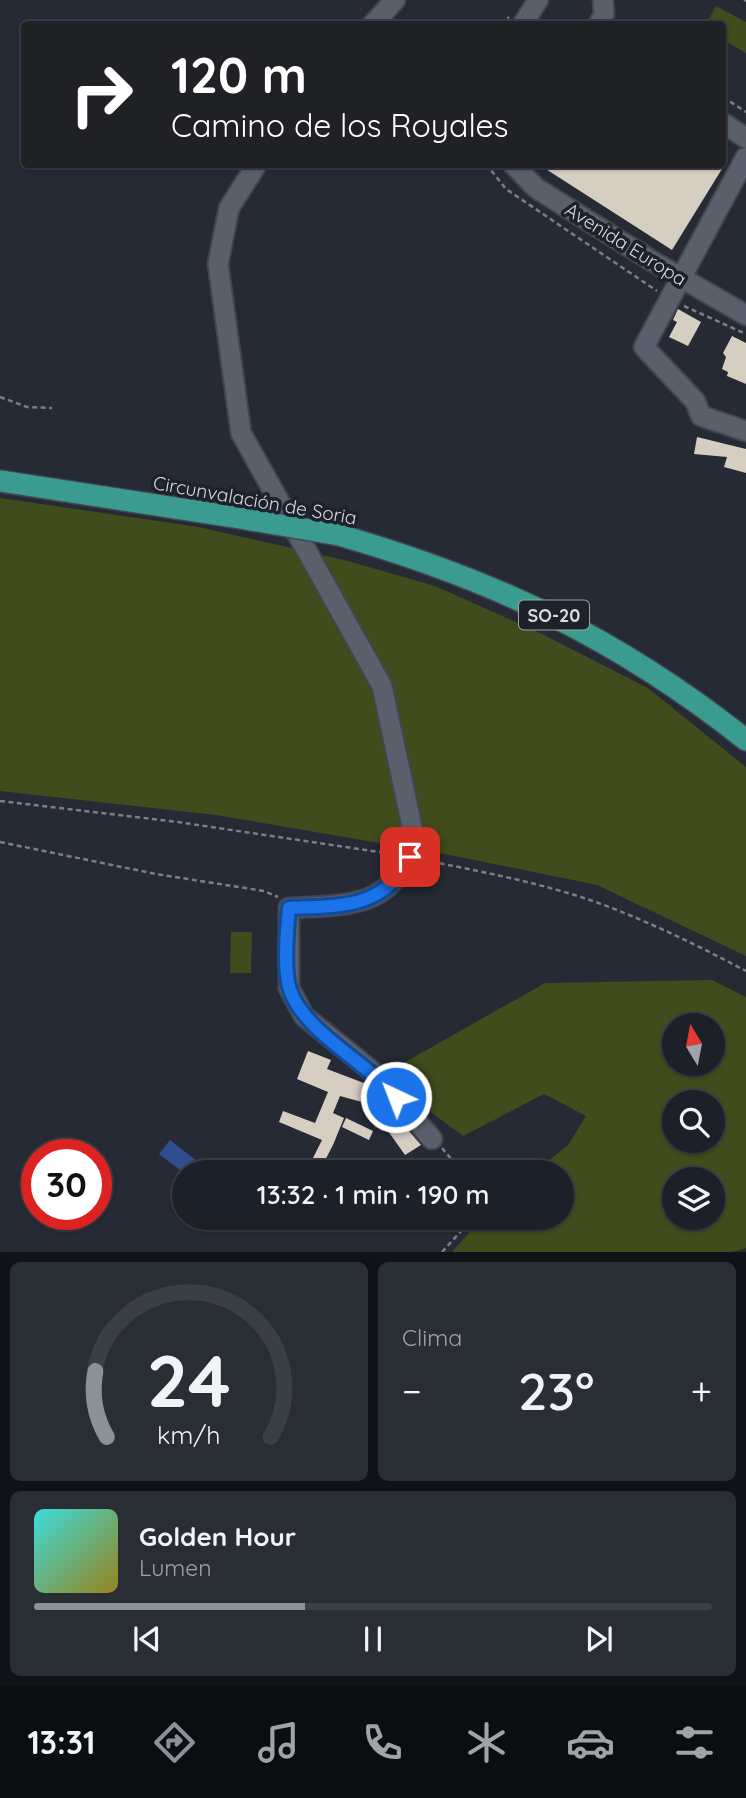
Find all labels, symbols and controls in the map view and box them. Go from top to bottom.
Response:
text: 120 m [171,44,307,105]
icon: right [56,49,147,140]
text: Camino de los Royales [171,105,509,145]
street label: Avenida Europa [561,197,691,291]
street label: Circunvalación de Soria [151,470,359,530]
road number: SO-20 [519,600,589,630]
pin [380,827,440,887]
icon: arrive [391,838,429,876]
north arrow [662,1013,724,1076]
map controls [662,1013,725,1230]
position arrow [359,1060,433,1134]
button: search [662,1090,725,1153]
speed limit sign: 30 [21,1139,112,1230]
button: layers [662,1167,725,1230]
text: 13:32 · 1 min · 190 m [257,1178,489,1211]
text: Clima [402,1323,462,1352]
text: 24 [147,1335,231,1426]
text: 23° [518,1358,594,1423]
text: − [402,1367,422,1415]
text: + [691,1367,712,1415]
text: km/h [157,1419,221,1450]
text: Golden Hour [139,1520,296,1553]
text: Lumen [139,1553,212,1582]
icon: previous [128,1620,166,1658]
icon: pause [354,1620,392,1658]
icon: next [580,1620,618,1658]
icon: directions [150,1718,199,1767]
icon: music [254,1718,303,1767]
icon: phone [358,1718,407,1767]
icon: climate [462,1718,511,1767]
icon: car [566,1718,615,1767]
icon: filters [670,1718,719,1767]
text: 13:31 [27,1722,95,1762]

